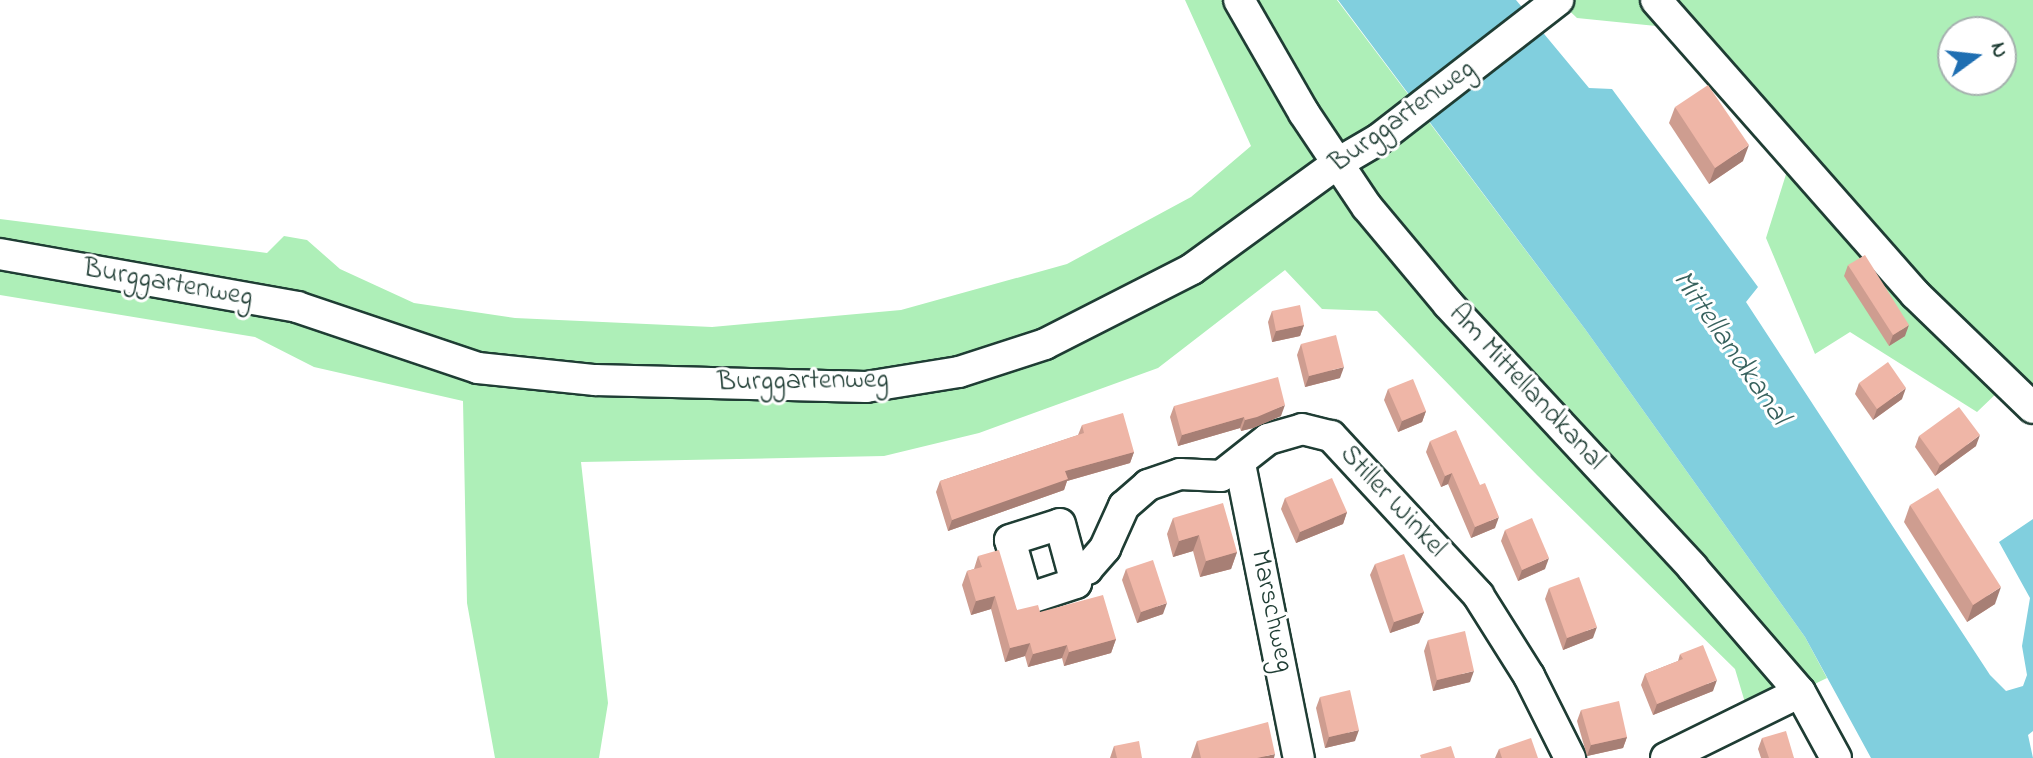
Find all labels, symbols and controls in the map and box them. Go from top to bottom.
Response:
north arrow [1937,16,2017,96]
text: N [1981,39,2016,62]
street label: Burggartenweg [1324,53,1482,181]
street label: Burggartenweg [81,253,255,315]
water label: Mittellandkanal [1663,264,1797,432]
street label: Am Mittellandkanal [1441,298,1611,478]
street label: Burggartenweg [717,364,889,400]
street label: Stiller Winkel [1331,439,1453,565]
street label: Marschweg [1242,547,1300,675]

